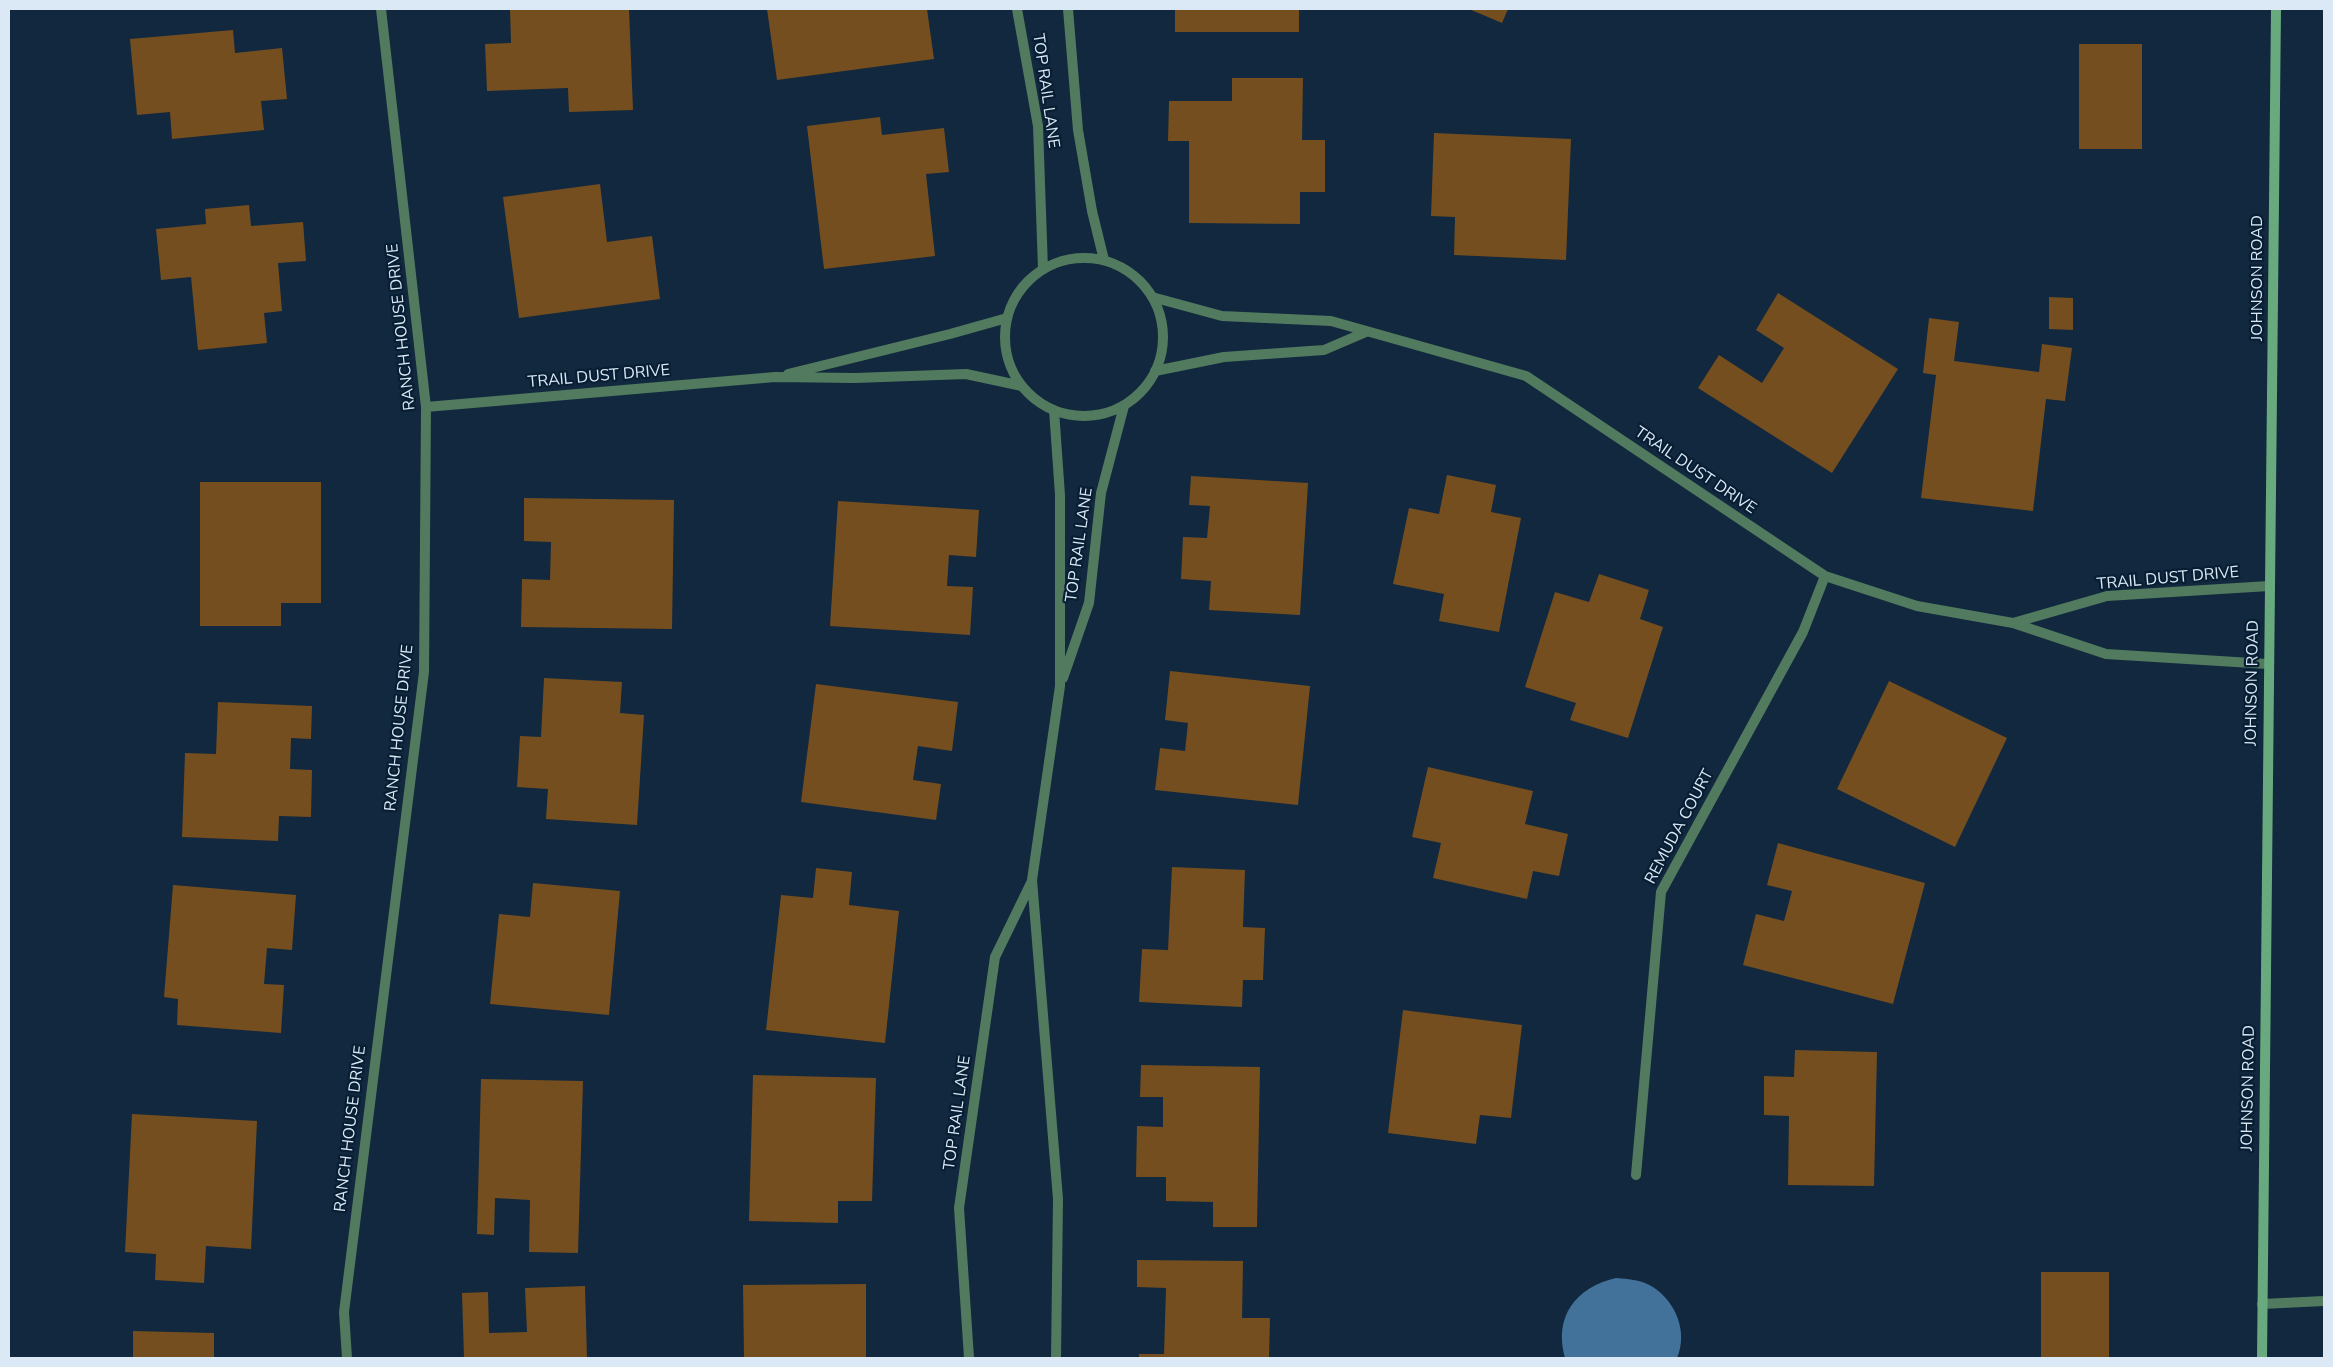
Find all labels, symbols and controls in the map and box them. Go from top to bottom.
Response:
street label: TOP RAIL LANE [1027,32,1063,150]
street label: JOHNSON ROAD [2248,215,2268,341]
street label: RANCH HOUSE DRIVE [384,243,420,411]
street label: TRAIL DUST DRIVE [527,361,671,393]
street label: TRAIL DUST DRIVE [1631,423,1759,519]
street label: TOP RAIL LANE [1062,486,1098,604]
street label: TRAIL DUST DRIVE [2096,563,2240,595]
street label: JOHNSON ROAD [2242,620,2264,746]
street label: RANCH HOUSE DRIVE [382,644,418,812]
street label: REMUDA COURT [1642,766,1718,888]
street label: JOHNSON ROAD [2238,1025,2260,1151]
street label: RANCH HOUSE DRIVE [331,1045,371,1213]
street label: TOP RAIL LANE [940,1054,976,1172]

